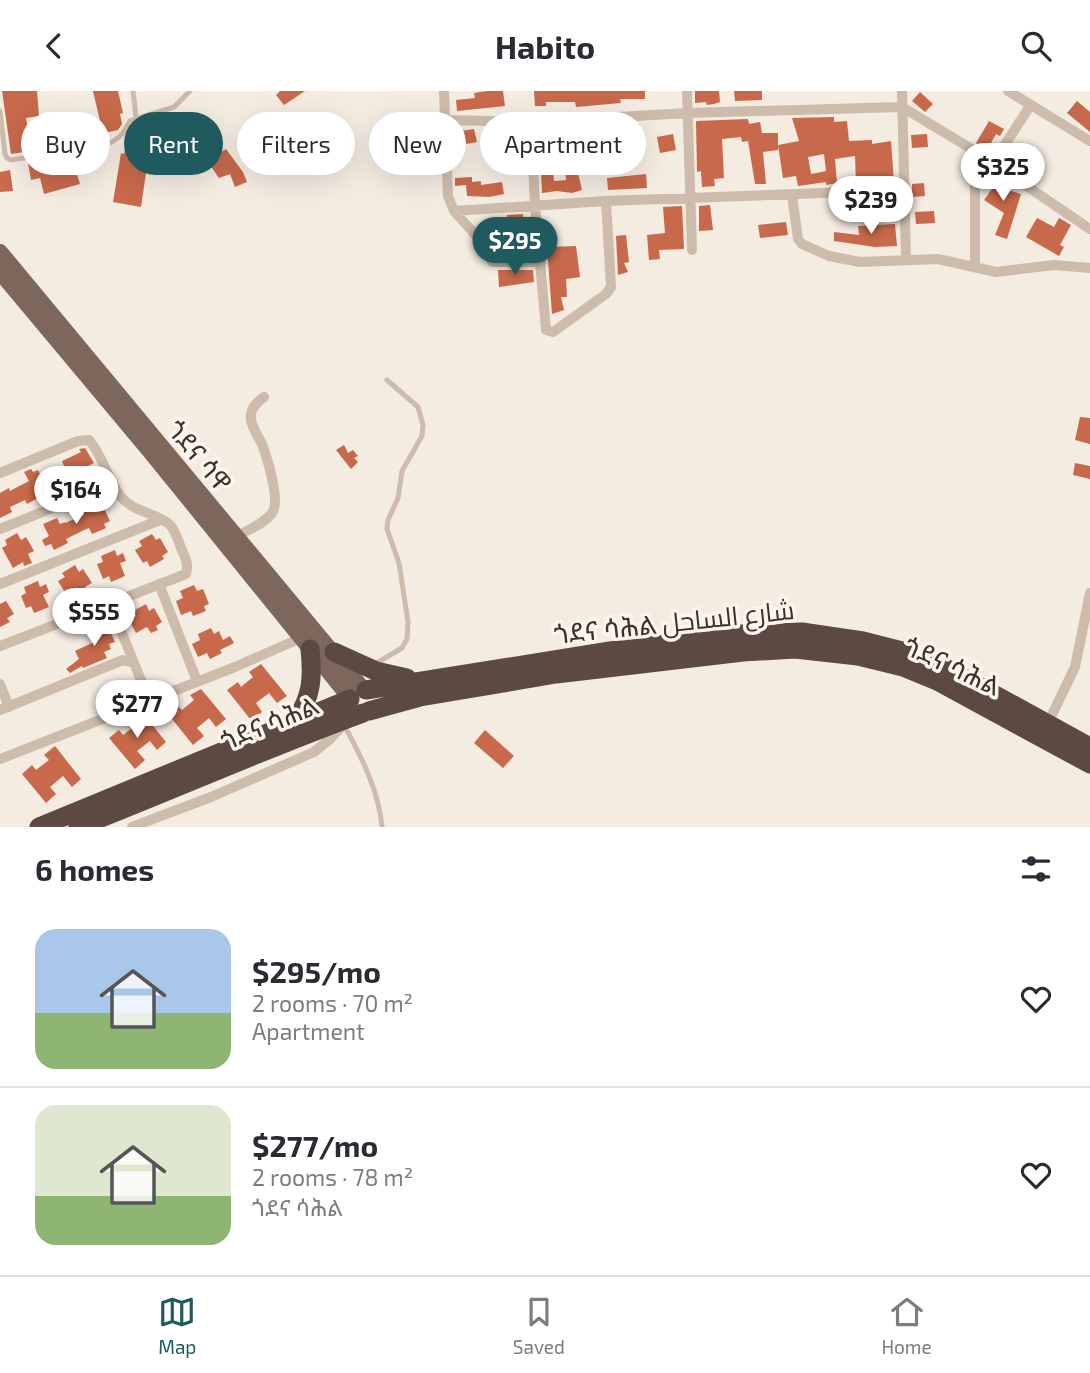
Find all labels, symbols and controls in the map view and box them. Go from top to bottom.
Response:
icon: back [35,27,73,65]
text: Habito [495,27,595,65]
icon: search [1017,27,1055,65]
chip: Buy [21,112,110,175]
chip: Rent [124,112,223,175]
chip: Filters [237,112,355,175]
chip: New [369,112,466,175]
chip: Apartment [480,112,646,175]
pin: $325 [962,143,1044,203]
text: $325 [977,152,1029,180]
pin: $239 [830,177,912,236]
text: $239 [844,185,898,213]
pin: $295 [474,218,556,277]
text: $295 [489,226,541,254]
street label: ጎደና ሳዋ [161,413,239,497]
pin: $164 [35,467,117,526]
text: $164 [50,475,102,503]
pin: $555 [53,589,135,648]
street label: ጎደና ሳሕል شارع الساحل [552,593,796,652]
text: $555 [68,597,120,625]
street label: ጎደና ሳሕል [900,629,1006,701]
pin: $277 [96,681,178,740]
street label: ጎደና ሳሕል [216,688,322,756]
text: $277 [112,689,163,717]
icon: filters [1017,850,1055,888]
text: 6 homes [35,851,154,887]
text: $295/mo [252,953,381,989]
icon: home [91,957,175,1041]
icon: heart [1017,980,1055,1018]
text: 2 rooms · 70 m² [252,989,413,1017]
text: Apartment [252,1017,365,1045]
text: $277/mo [252,1127,378,1163]
icon: home [91,1133,175,1217]
icon: heart [1017,1156,1055,1194]
text: 2 rooms · 78 m² [252,1163,413,1191]
text: ጎደና ሳሕል [252,1193,343,1221]
tab: Map [158,1293,196,1358]
tab: Saved [513,1293,565,1358]
tab: Home [881,1293,932,1358]

